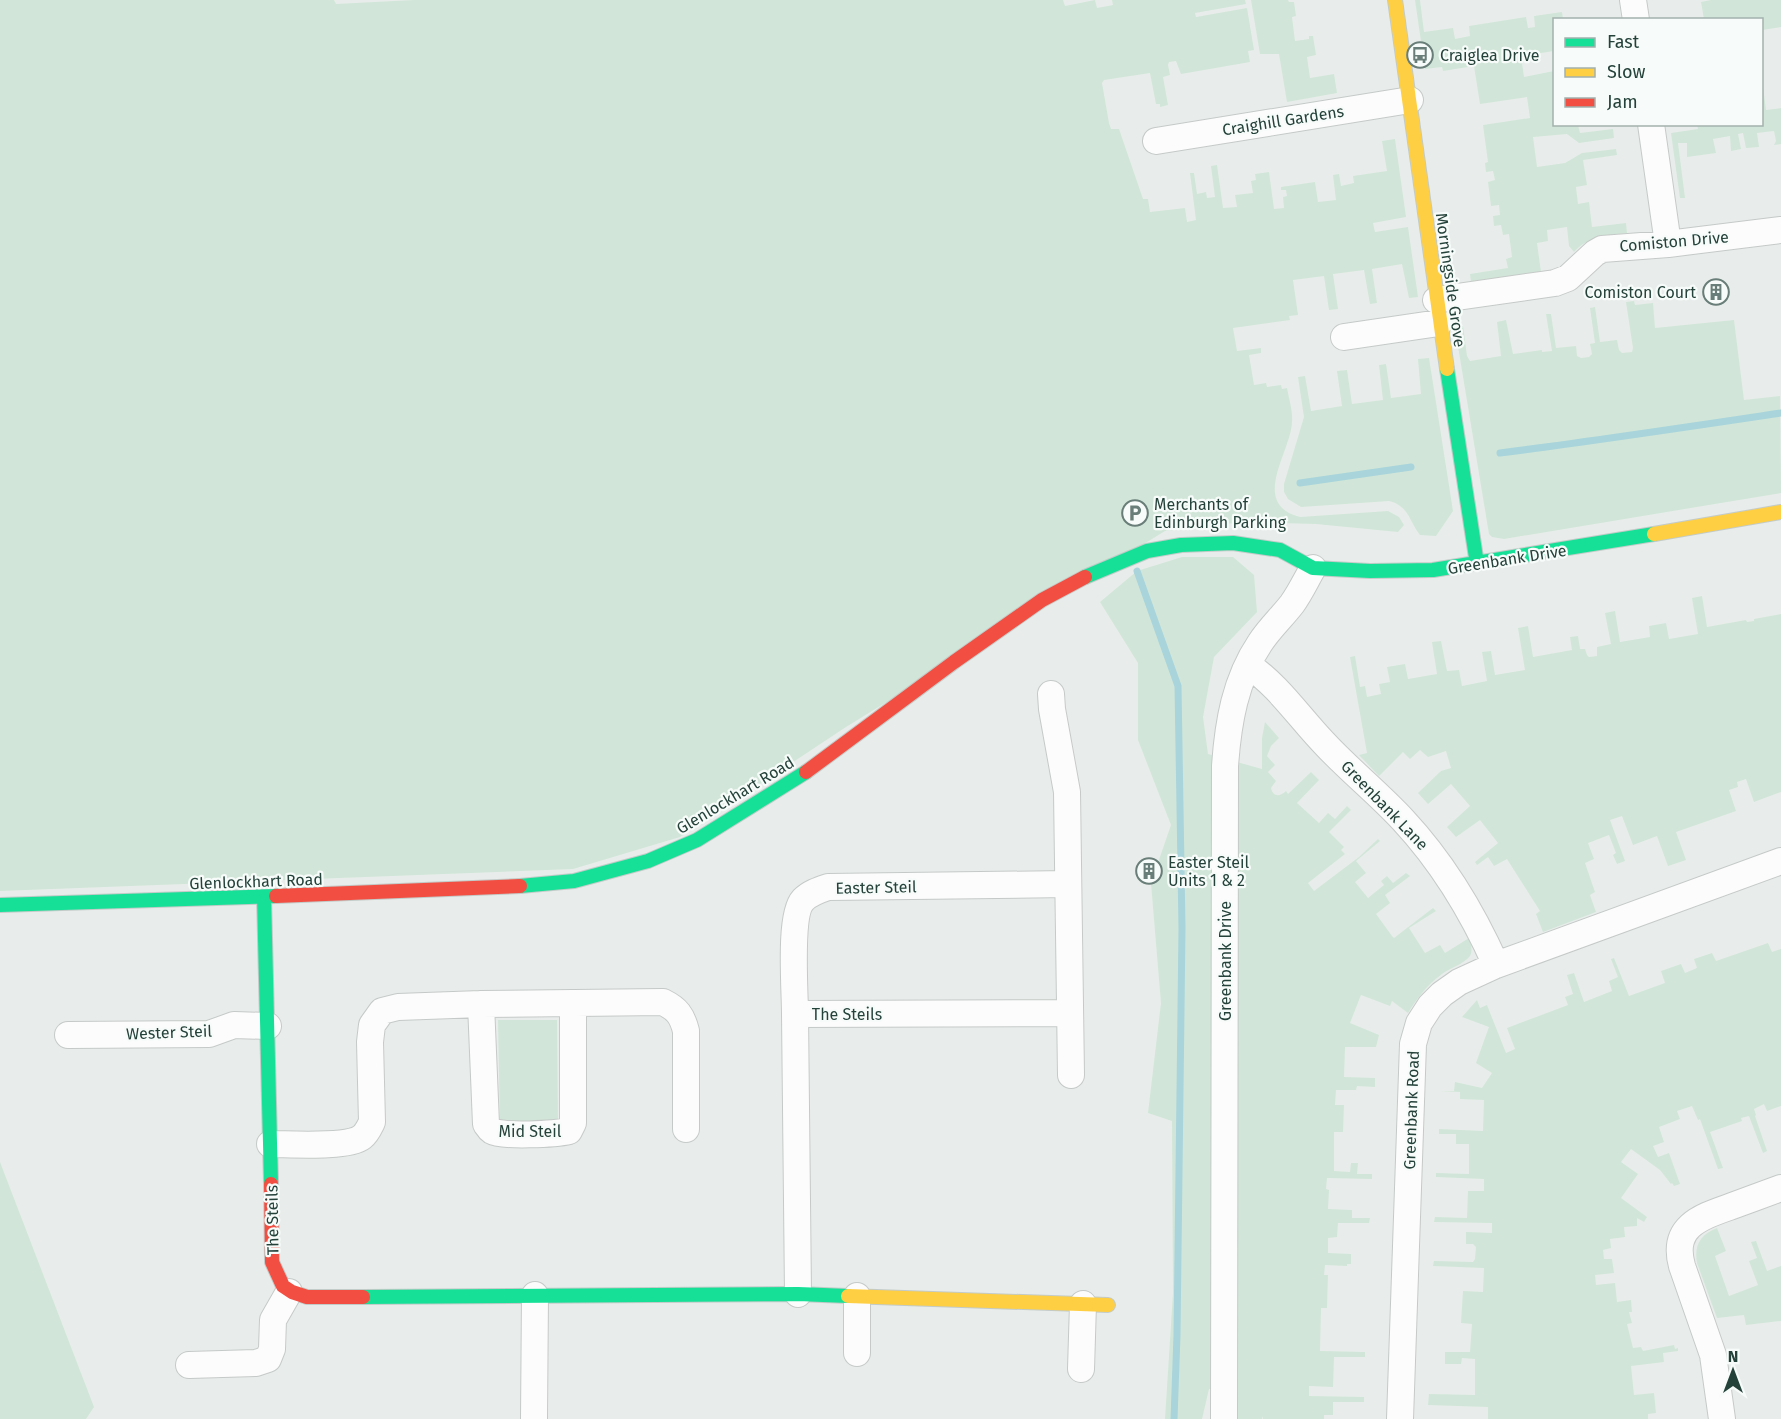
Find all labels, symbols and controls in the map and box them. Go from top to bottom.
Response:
legend [1553,18,1763,126]
text: Fast [1607,31,1640,53]
bus stop icon: Craiglea Drive [1405,40,1435,70]
place label: Craiglea Drive [1440,46,1540,65]
text: Slow [1607,61,1646,83]
text: Jam [1607,91,1638,113]
street label: Craighill Gardens [1221,101,1345,139]
street label: Morningside Grove [1432,212,1469,349]
street label: Comiston Drive [1619,227,1730,256]
building icon: Comiston Court [1701,277,1731,307]
place label: Comiston Court [1585,283,1696,302]
place label: Merchants of Edinburgh Parking [1154,495,1287,532]
parking icon: Merchants of Edinburgh Parking [1120,498,1150,528]
street label: Greenbank Drive [1446,541,1568,578]
street label: Glenlockhart Road [673,753,797,838]
street label: Greenbank Lane [1337,757,1432,854]
place label: Easter Steil Units 1 & 2 [1168,853,1250,890]
building icon: Easter Steil Units 1 & 2 [1134,856,1164,886]
street label: Glenlockhart Road [189,870,323,893]
street label: Easter Steil [835,877,917,898]
street label: Greenbank Drive [1216,901,1235,1021]
street label: The Steils [812,1005,882,1024]
street label: Wester Steil [126,1021,213,1043]
street label: Greenbank Road [1400,1050,1423,1170]
street label: Mid Steil [499,1122,562,1141]
street label: The Steils [262,1185,283,1255]
north arrow [1703,1341,1763,1401]
text: N [1728,1347,1738,1366]

